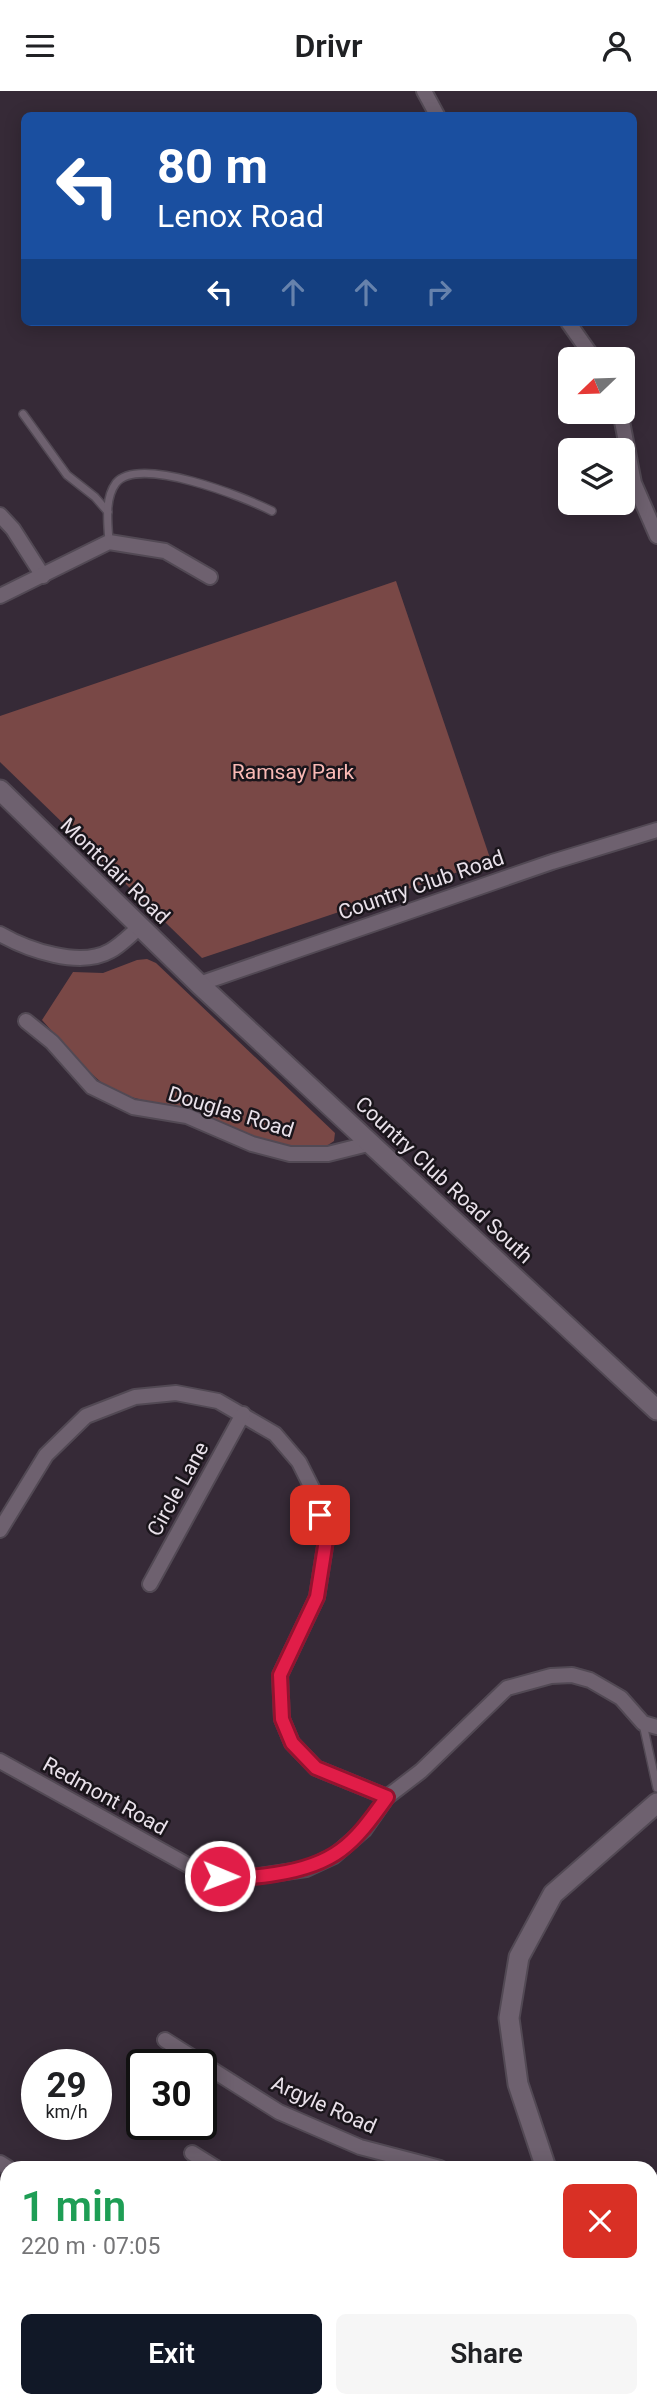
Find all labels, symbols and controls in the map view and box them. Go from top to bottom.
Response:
icon: menu [21,27,59,65]
text: Drivr [294,27,363,65]
icon: person [598,27,636,65]
text: 80 m [157,138,268,195]
icon: left [42,140,133,231]
text: Lenox Road [157,197,324,235]
icon: left [201,273,239,311]
icon: ahead [274,273,312,311]
icon: ahead [347,273,385,311]
icon: right [420,273,458,311]
north arrow [558,347,635,423]
map controls [558,347,635,515]
button: layers [558,438,635,515]
park label: Ramsay Park [232,760,355,784]
street label: Montclair Road [56,813,174,929]
street label: Country Club Road [335,845,507,925]
street label: Douglas Road [165,1082,297,1142]
street label: Country Club Road South [350,1092,538,1268]
street label: Circle Lane [142,1438,214,1540]
pin [290,1485,350,1545]
icon: arrive [301,1496,339,1534]
street label: Redmont Road [39,1752,171,1840]
position arrow [183,1839,257,1913]
speed limit sign: 30 [126,2049,217,2140]
text: 29 [46,2065,87,2106]
street label: Argyle Road [268,2071,380,2139]
text: km/h [45,2101,88,2122]
text: 1 min [21,2182,126,2231]
button: close [563,2184,637,2258]
text: 220 m · 07:05 [21,2233,160,2260]
button: Exit [21,2314,322,2394]
button: Share [336,2314,637,2394]

